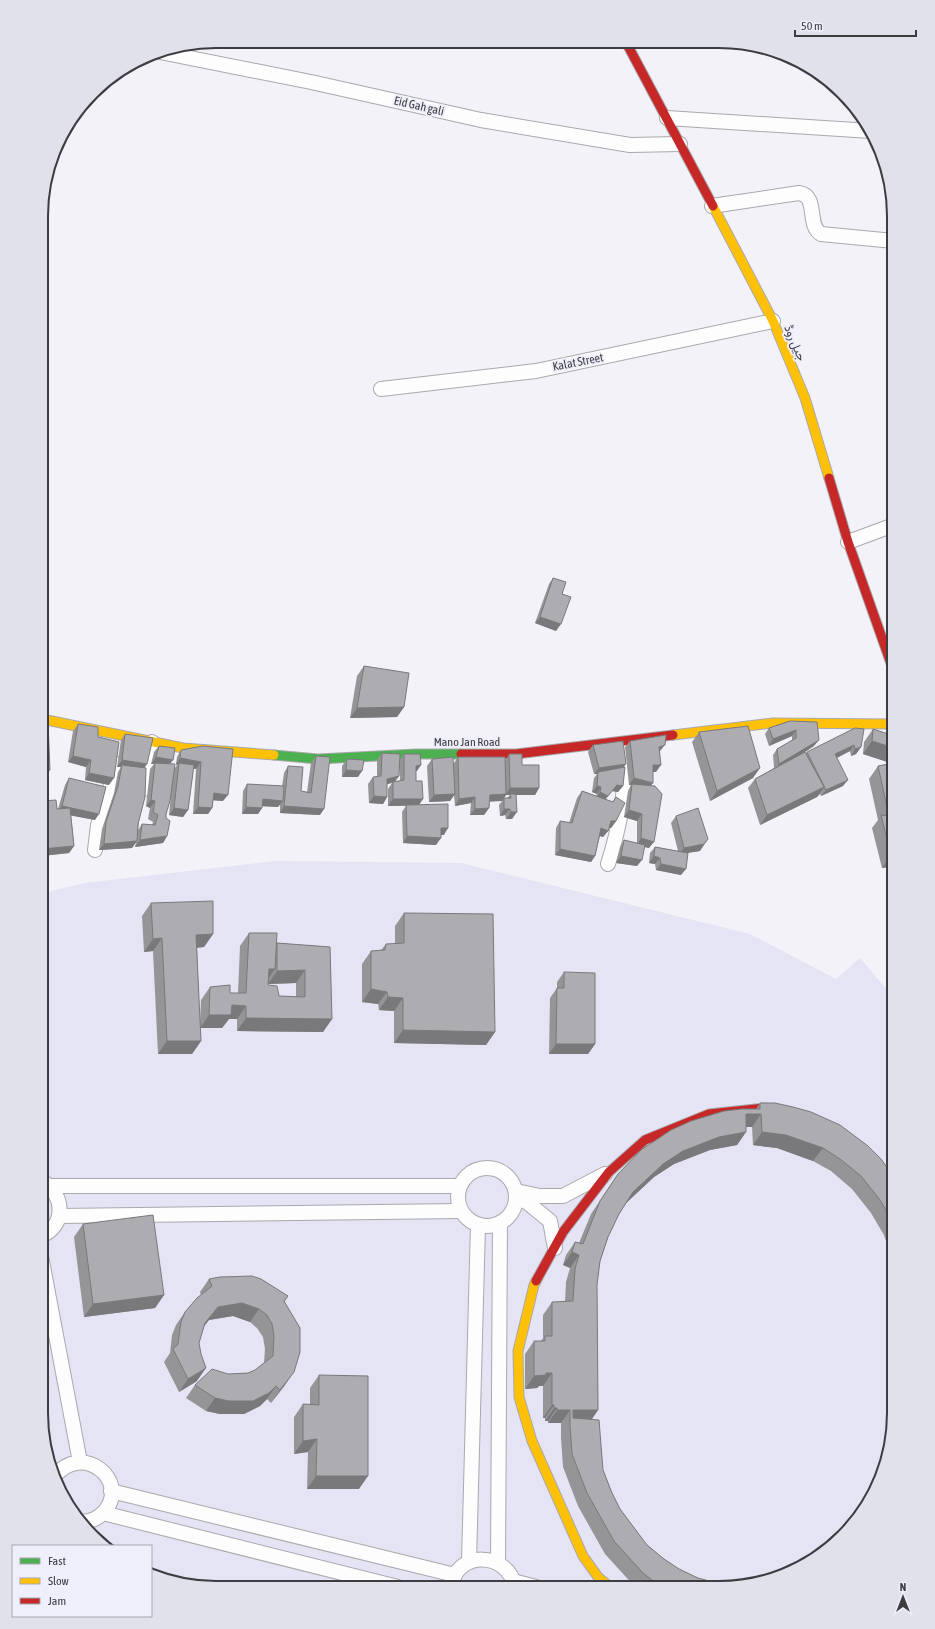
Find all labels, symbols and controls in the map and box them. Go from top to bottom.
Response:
scale bar [795,12,916,38]
text: 50 m [801,19,823,33]
street label: Eid Gah gali [393,93,445,119]
street label: جیل روڈ [780,323,809,363]
street label: Kalat Street [551,350,605,374]
street label: Mano Jan Road [434,735,500,749]
legend [12,1545,152,1617]
text: Fast [48,1554,66,1568]
text: Slow [48,1574,69,1588]
north arrow [883,1577,923,1617]
text: N [900,1581,906,1593]
text: Jam [48,1594,66,1608]

